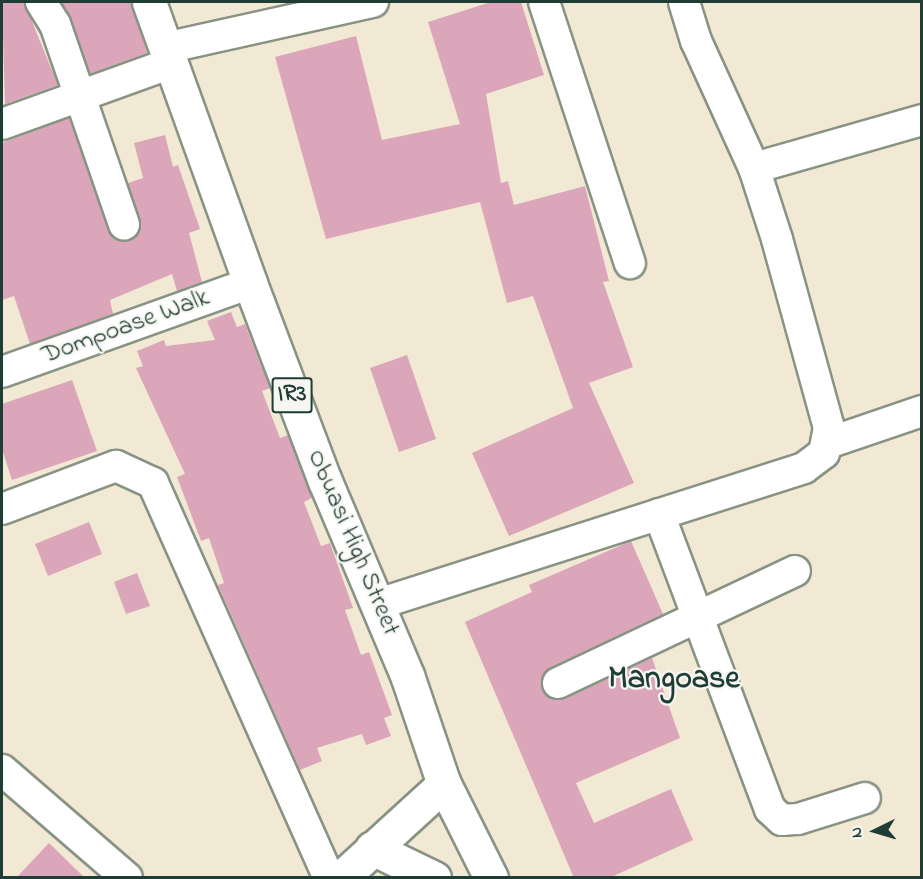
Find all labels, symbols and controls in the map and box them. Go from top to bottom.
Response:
street label: Dompoase Walk [38,283,214,373]
road number: IR3 [271,374,313,416]
street label: Obuasi High Street [299,445,405,641]
district label: Mangoase [608,661,740,699]
north arrow [845,801,905,861]
text: N [845,826,869,839]

